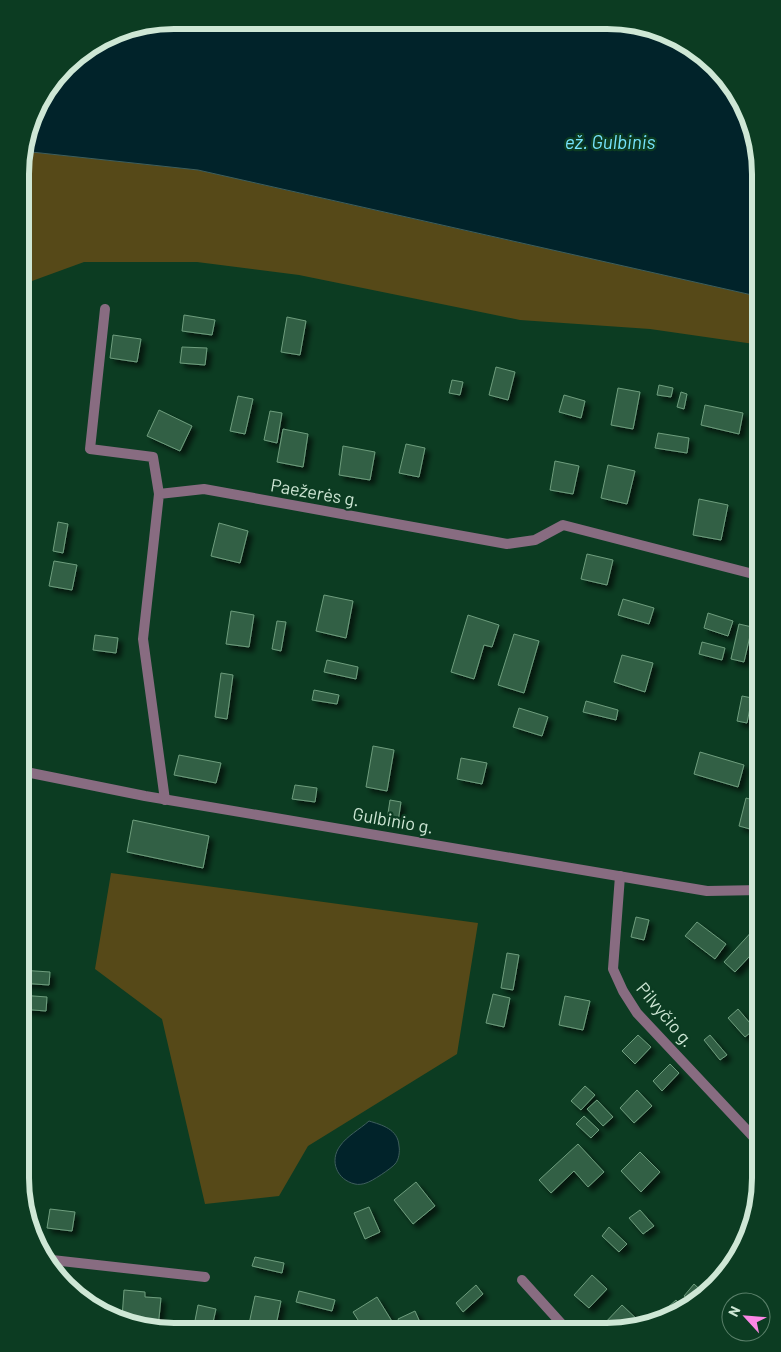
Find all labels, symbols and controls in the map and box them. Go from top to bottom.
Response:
water label: ež. Gulbinis [565,130,655,153]
street label: Paežerės g. [269,473,361,511]
street label: Gulbinio g. [351,802,435,838]
street label: Pilvyčio g. [632,977,699,1051]
north arrow [721,1292,771,1342]
text: N [724,1303,744,1319]

